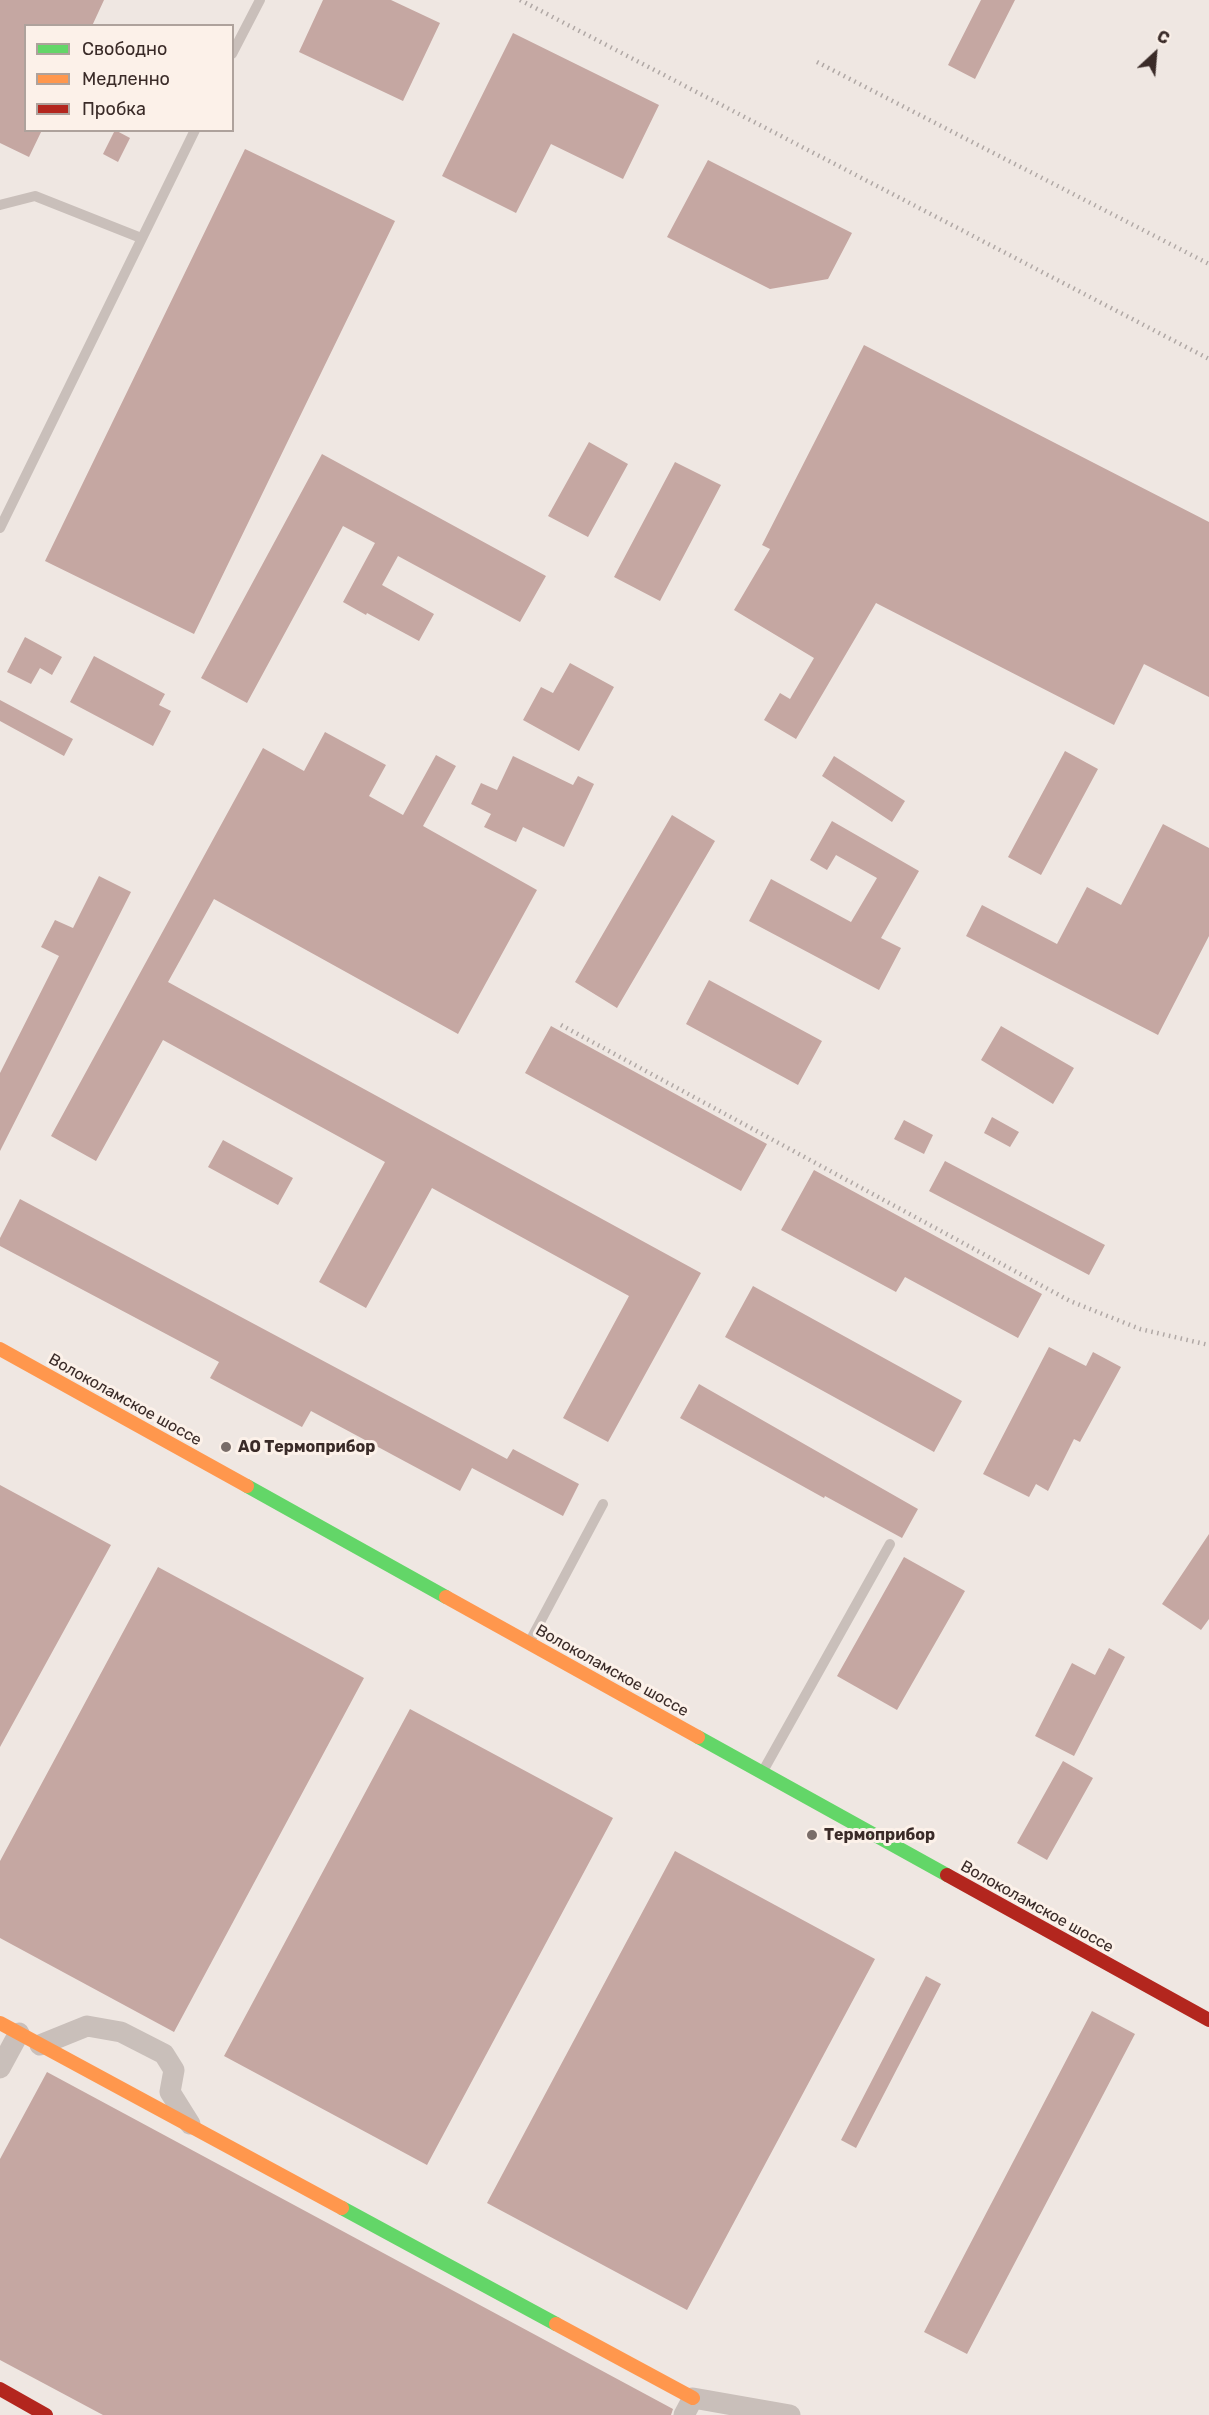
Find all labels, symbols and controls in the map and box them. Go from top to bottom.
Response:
legend [24,24,234,132]
north arrow [1125,24,1185,84]
text: С [1154,26,1172,48]
text: Свободно [82,38,167,60]
text: Медленно [82,68,170,90]
text: Пробка [82,98,146,120]
street label: Волоколамское шоссе [45,1350,205,1450]
place label: АО Термоприбор [238,1437,375,1457]
marker: АО Термоприбор [219,1440,233,1454]
street label: Волоколамское шоссе [532,1621,692,1721]
place label: Термоприбор [824,1825,935,1845]
marker: Термоприбор [805,1828,819,1842]
street label: Волоколамское шоссе [957,1857,1117,1957]

